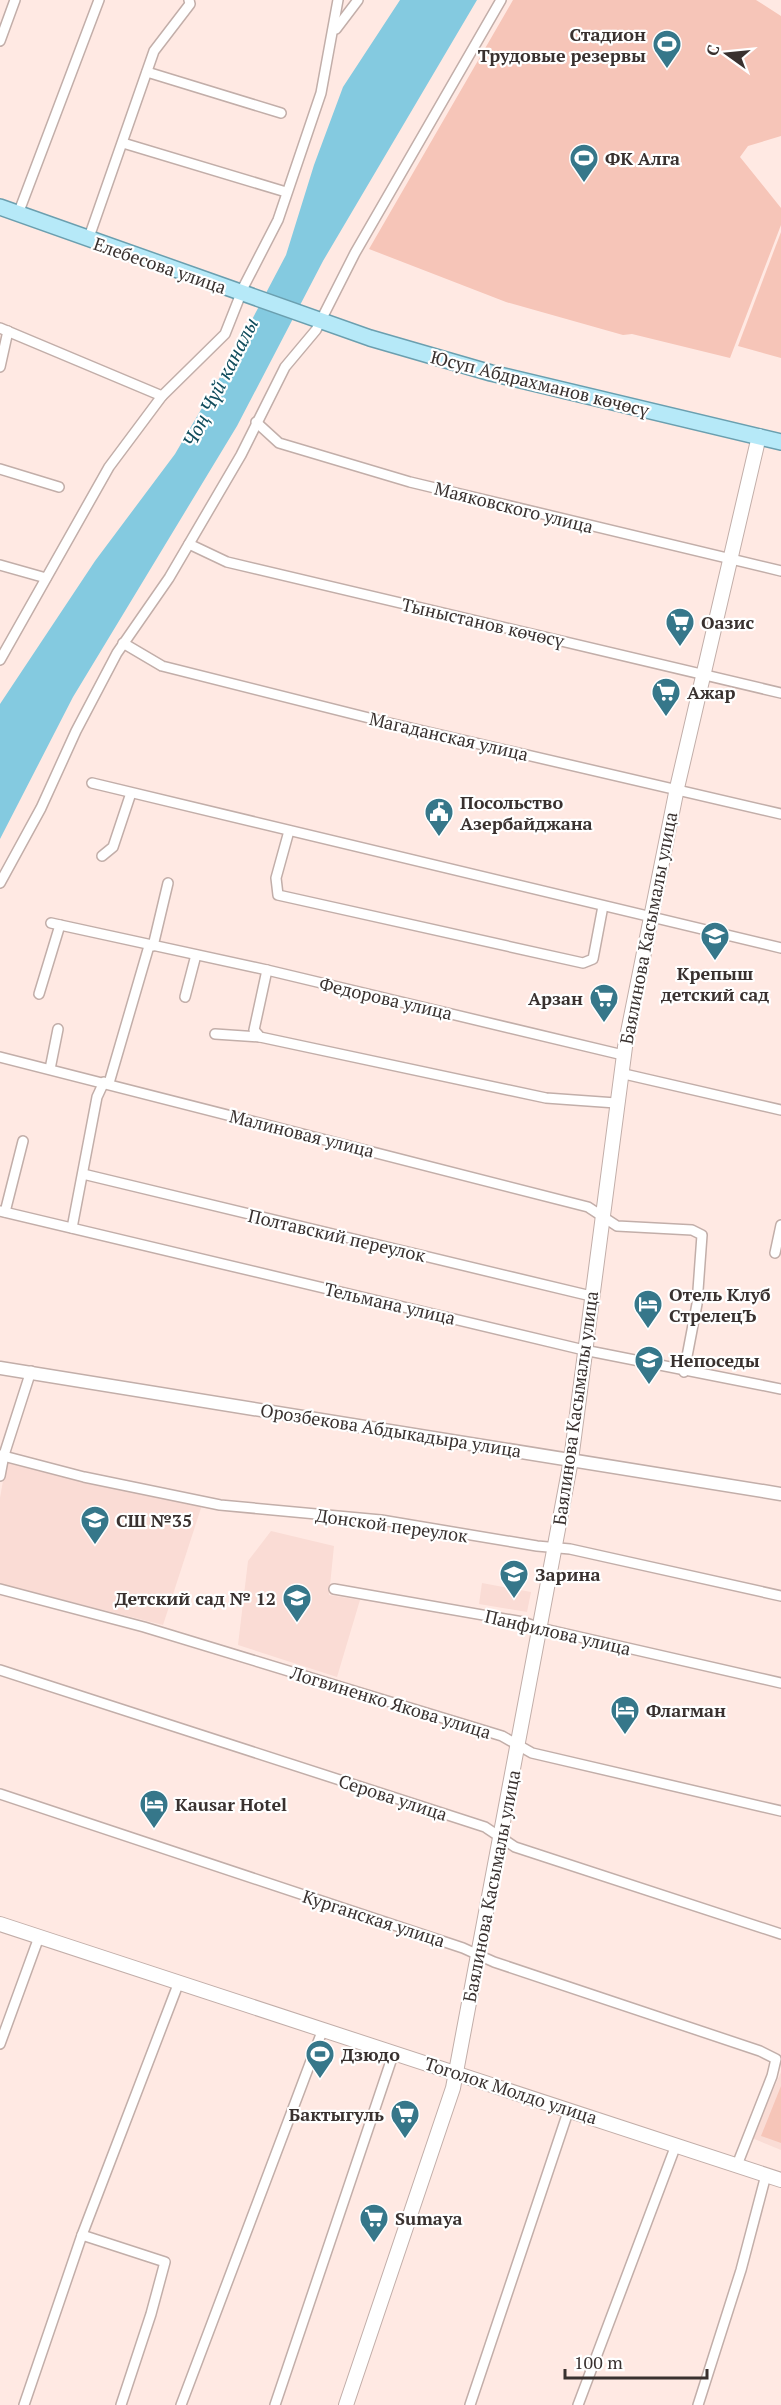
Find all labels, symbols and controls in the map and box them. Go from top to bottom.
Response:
place label: Стадион Трудовые резервы [478,22,646,67]
north arrow [697,24,757,84]
sports icon: Стадион Трудовые резервы [651,28,683,70]
text: С [701,42,724,58]
sports icon: ФК Алга [568,142,600,184]
place label: ФК Алга [605,146,680,170]
street label: Елебесова улица [91,231,229,299]
water label: Чоң Чүй каналы [176,313,264,451]
street label: Юсуп Абдрахманов көчөсү [428,344,653,422]
street label: Маяковского улица [432,476,596,538]
street label: Тыныстанов көчөсү [399,592,567,653]
supermarket icon: Оазис [664,606,696,648]
place label: Оазис [701,610,755,634]
supermarket icon: Ажар [650,676,682,718]
place label: Ажар [687,680,736,704]
street label: Магаданская улица [367,706,531,766]
place label: Посольство Азербайджана [460,790,593,835]
public building icon: Посольство Азербайджана [423,796,455,838]
street label: Баялинова Касымалы улица [614,810,682,1046]
school or university icon: Крепыш детский сад [699,920,731,962]
place label: Крепыш детский сад [661,961,769,1006]
street label: Федорова улица [317,971,455,1025]
supermarket icon: Арзан [588,982,620,1024]
place label: Арзан [528,986,583,1010]
street label: Малиновая улица [227,1103,377,1163]
street label: Полтавский переулок [246,1203,428,1267]
street label: Тельмана улица [322,1276,458,1330]
place label: Отель Клуб СтрелецЪ [669,1282,770,1327]
hotel icon: Отель Клуб СтрелецЪ [632,1288,664,1330]
street label: Баялинова Касымалы улица [547,1289,603,1527]
school or university icon: Непоседы [633,1344,665,1386]
place label: Непоседы [670,1348,760,1372]
street label: Орозбекова Абдыкадыра улица [259,1397,523,1463]
street label: Донской переулок [314,1502,470,1548]
school or university icon: СШ №35 [79,1504,111,1546]
place label: СШ №35 [116,1508,192,1532]
school or university icon: Зарина [498,1558,530,1600]
place label: Зарина [535,1562,600,1586]
school or university icon: Детский сад № 12 [281,1582,313,1624]
place label: Детский сад № 12 [115,1586,276,1610]
street label: Панфилова улица [483,1604,633,1660]
street label: Логвиненко Якова улица [287,1660,494,1744]
hotel icon: Флагман [609,1694,641,1736]
place label: Флагман [646,1698,726,1722]
street label: Серова улица [336,1768,450,1826]
street label: Баялинова Касымалы улица [457,1768,525,2004]
hotel icon: Kausar Hotel [138,1788,170,1830]
place label: Kausar Hotel [175,1792,287,1816]
street label: Курганская улица [300,1884,448,1952]
sports icon: Дзюдо [304,2038,336,2080]
place label: Дзюдо [341,2042,400,2066]
street label: Тоголок Молдо улица [422,2051,600,2129]
supermarket icon: Бактыгуль [389,2098,421,2140]
place label: Бактыгуль [289,2102,384,2126]
supermarket icon: Sumaya [358,2202,390,2244]
place label: Sumaya [395,2206,462,2230]
scale bar [565,2342,708,2380]
text: 100 m [574,2350,623,2374]

